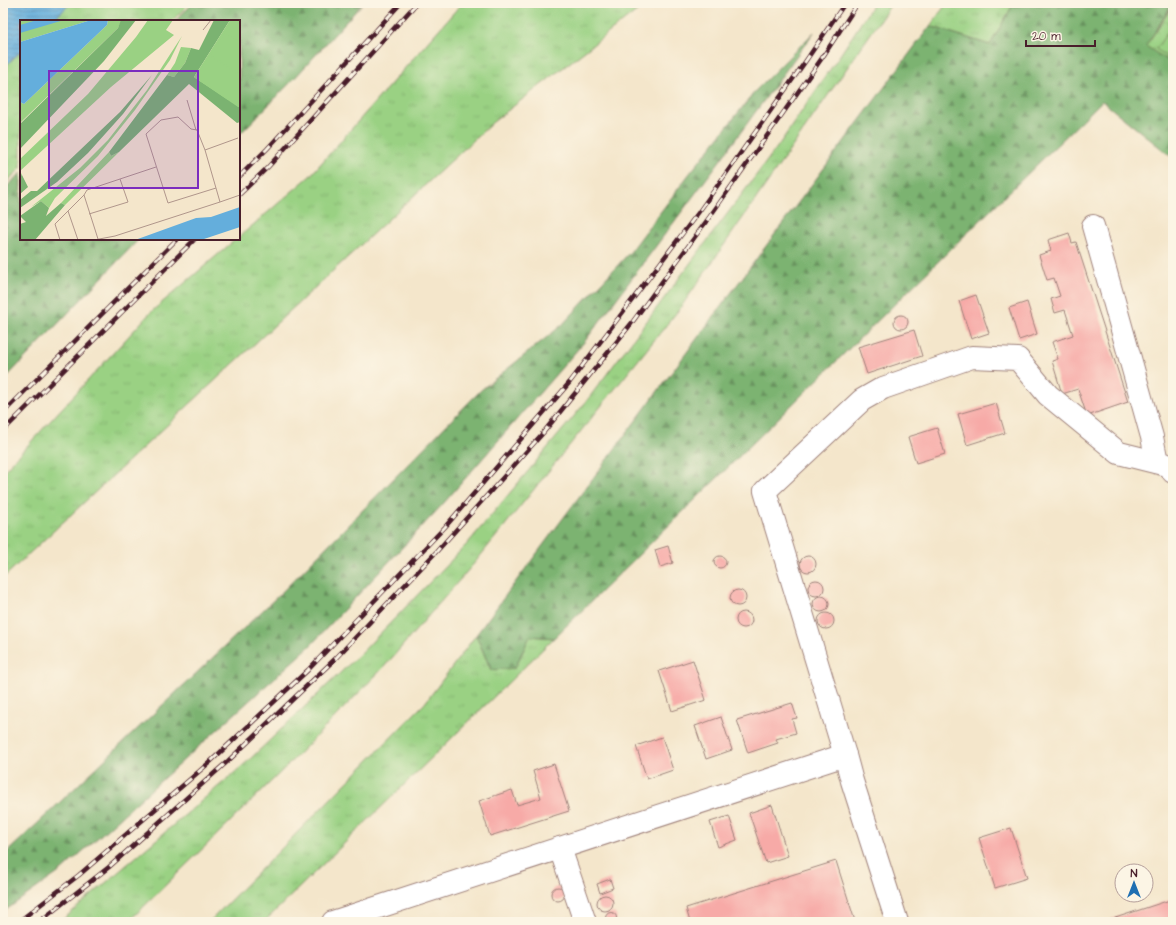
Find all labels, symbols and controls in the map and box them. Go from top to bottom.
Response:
inset map [20,20,240,240]
scale bar [1026,22,1095,48]
text: 20 m [1032,28,1061,45]
north arrow [1114,863,1154,903]
text: N [1131,866,1138,881]

